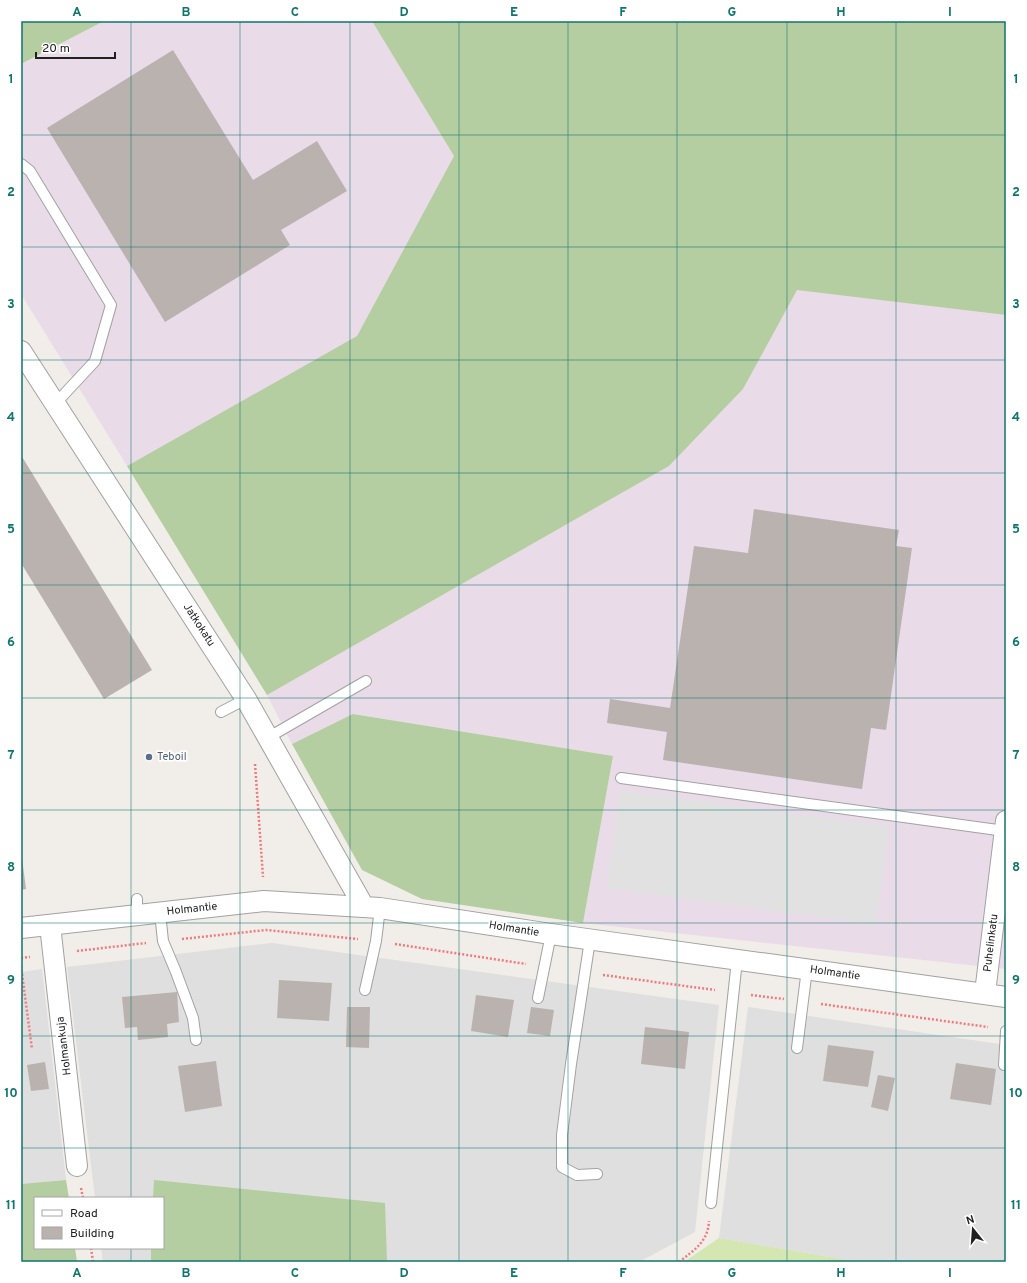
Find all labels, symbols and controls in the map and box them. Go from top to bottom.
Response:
text: A [72,5,82,21]
text: B [182,5,191,21]
text: C [291,5,299,21]
text: D [399,5,409,21]
text: E [510,5,518,21]
text: F [619,5,627,21]
text: G [728,5,737,21]
text: H [836,5,846,21]
text: I [948,5,952,21]
scale bar [36,34,115,60]
text: 20 m [42,41,70,57]
text: 1 [8,72,14,88]
text: 1 [1013,72,1019,88]
text: 2 [7,185,15,201]
text: 2 [1012,185,1020,201]
text: 3 [7,297,15,313]
text: 3 [1012,297,1020,313]
text: 4 [7,410,15,426]
text: 4 [1012,410,1020,426]
text: 5 [7,522,15,538]
text: 5 [1012,522,1020,538]
street label: Jatkokatu [180,601,218,649]
text: 6 [7,635,15,651]
text: 6 [1012,635,1020,651]
text: 7 [8,748,15,764]
text: 7 [1013,748,1020,764]
place label: Teboil [157,750,187,764]
marker: Teboil [144,752,154,762]
text: 8 [7,860,15,876]
text: 8 [1012,860,1020,876]
street label: Holmantie [166,899,218,919]
street label: Puhelinkatu [980,913,1002,973]
street label: Holmantie [488,918,540,940]
street label: Holmantie [809,963,861,983]
text: 9 [7,973,15,989]
text: 9 [1012,973,1020,989]
street label: Holmankuja [53,1016,75,1076]
text: 10 [4,1086,18,1102]
text: 10 [1009,1086,1023,1102]
legend [34,1197,164,1249]
text: 11 [6,1198,16,1214]
text: 11 [1011,1198,1021,1214]
text: Road [70,1206,98,1222]
north arrow [953,1209,993,1249]
text: N [965,1213,976,1228]
text: Building [70,1226,114,1242]
text: A [72,1266,82,1282]
text: B [182,1266,191,1282]
text: C [291,1266,299,1282]
text: D [399,1266,409,1282]
text: E [510,1266,518,1282]
text: F [619,1266,627,1282]
text: G [728,1266,737,1282]
text: H [836,1266,846,1282]
text: I [948,1266,952,1282]

